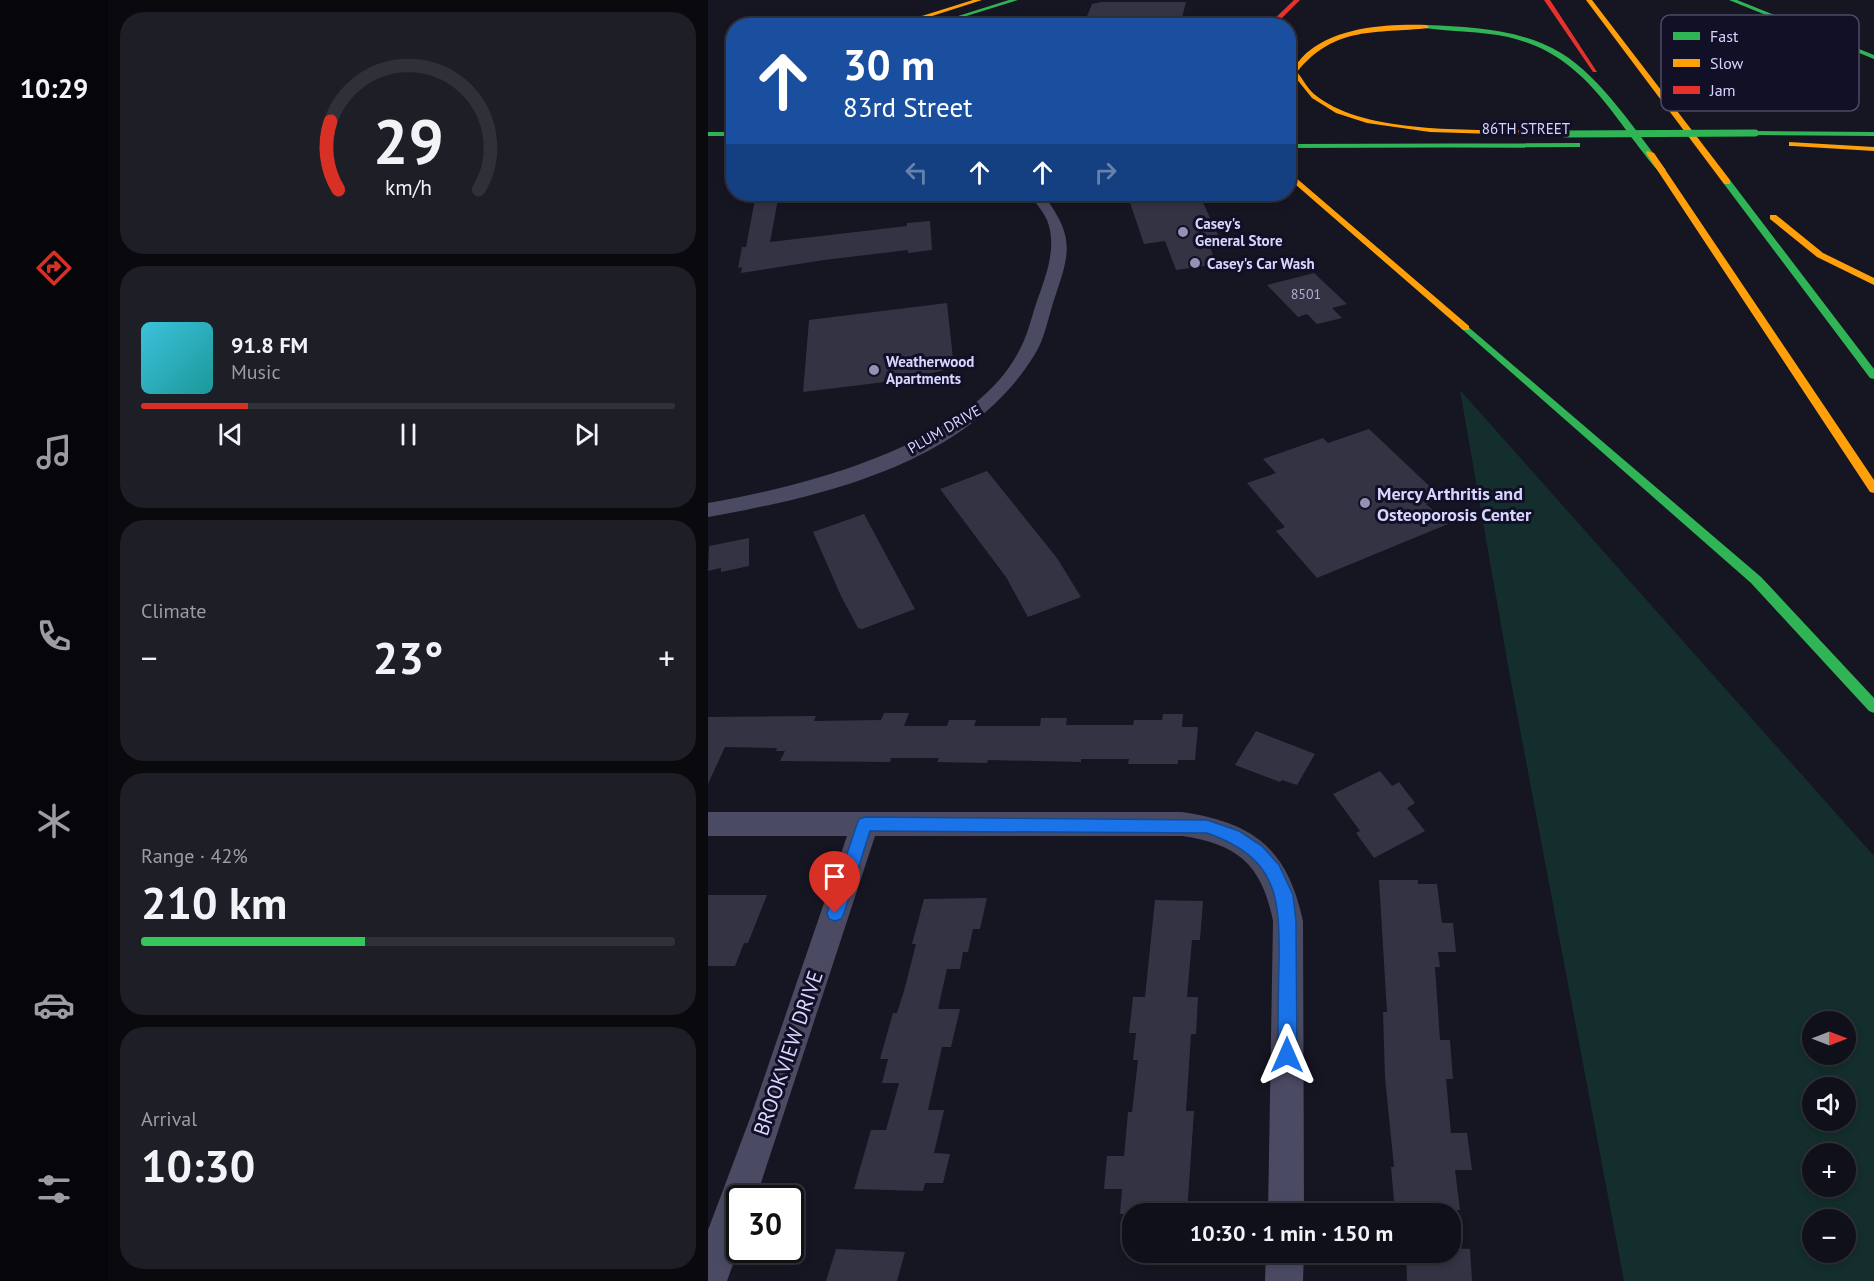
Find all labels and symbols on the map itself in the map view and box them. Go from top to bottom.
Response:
legend [1661,15,1859,111]
text: Fast [1710,26,1739,46]
text: Slow [1710,53,1744,73]
text: Jam [1709,80,1736,100]
street label: 86TH STREET [1482,119,1571,138]
place label: Casey's General Store [1195,214,1283,250]
marker: Casey's General Store [1176,225,1190,239]
place label: Casey's Car Wash [1207,254,1315,273]
marker: Casey's Car Wash [1188,256,1202,270]
house number: 8501 [1291,285,1321,303]
place label: Weatherwood Apartments [886,352,974,388]
marker: Weatherwood Apartments [867,363,881,377]
street label: PLUM DRIVE [904,400,984,458]
place label: Mercy Arthritis and Osteoporosis Center [1377,482,1532,526]
marker: Mercy Arthritis and Osteoporosis Center [1358,496,1372,510]
pin [809,851,860,913]
street label: BROOKVIEW DRIVE [747,967,829,1139]
north arrow [1802,1011,1856,1065]
position arrow [1255,1023,1319,1087]
speed limit sign: 30 [726,1185,804,1263]

